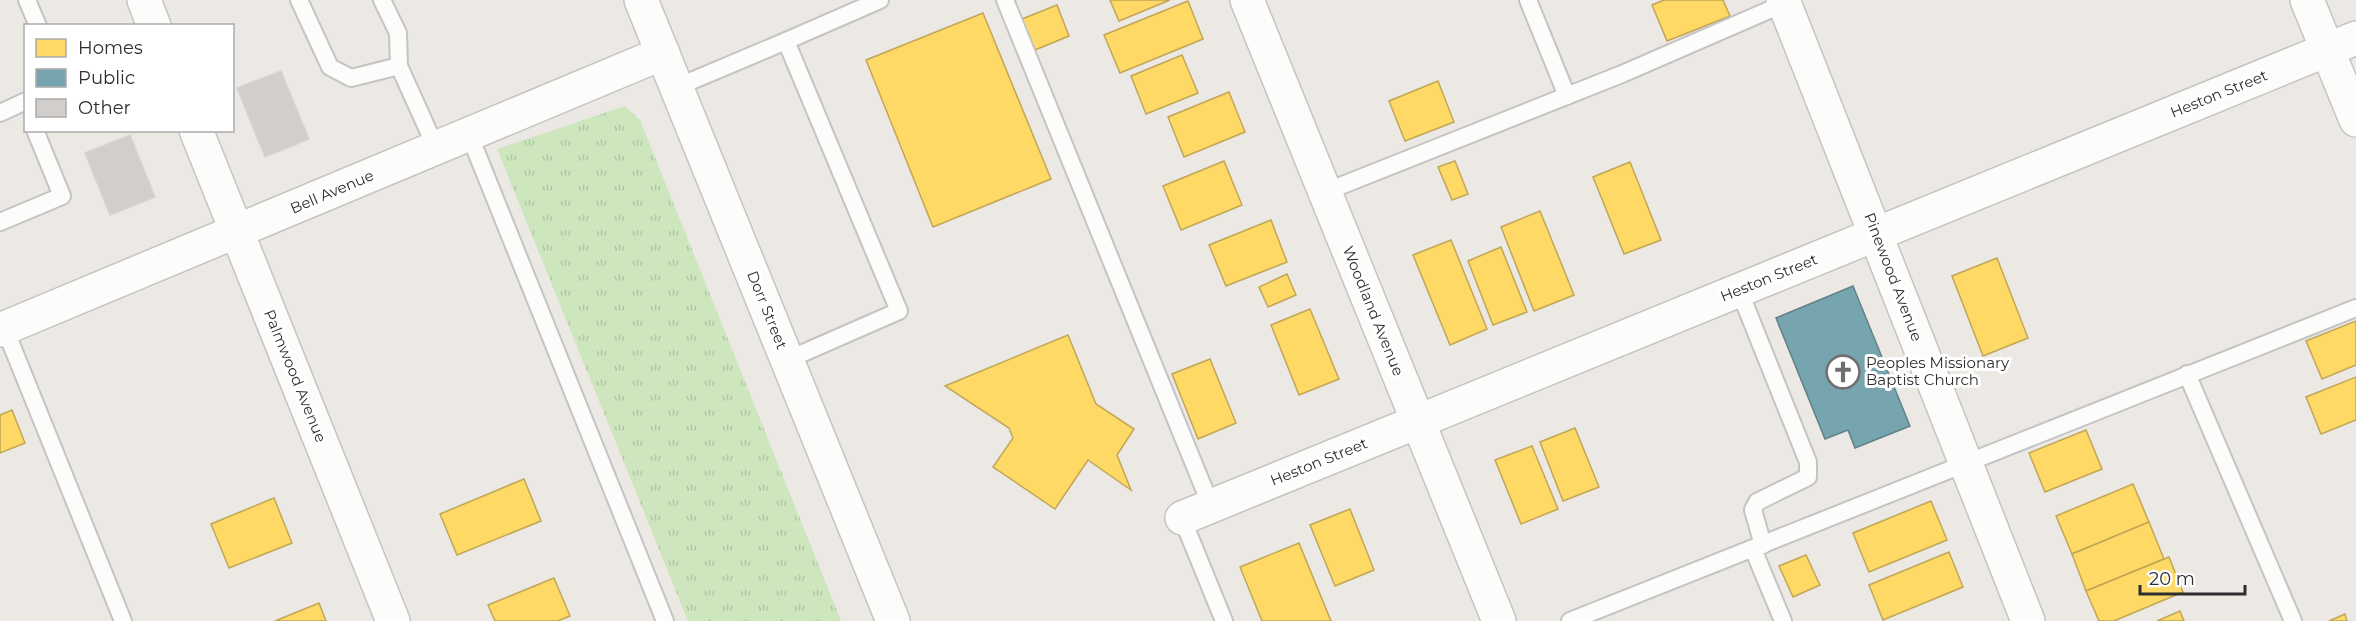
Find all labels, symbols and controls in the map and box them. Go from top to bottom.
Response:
legend [24,24,234,132]
text: Homes [78,37,143,59]
street label: Heston Street [2167,65,2270,122]
text: Public [78,67,135,89]
text: Other [78,97,131,119]
street label: Bell Avenue [287,165,376,218]
street label: Pinewood Avenue [1860,210,1927,344]
street label: Woodland Avenue [1339,243,1408,379]
street label: Heston Street [1717,249,1820,306]
street label: Dorr Street [743,268,792,352]
street label: Palmwood Avenue [260,307,331,445]
place label: Peoples Missionary Baptist Church [1866,353,2010,389]
church icon: Peoples Missionary Baptist Church [1825,354,1861,390]
street label: Heston Street [1267,433,1370,490]
scale bar [2140,558,2245,596]
text: 20 m [2149,568,2195,590]

